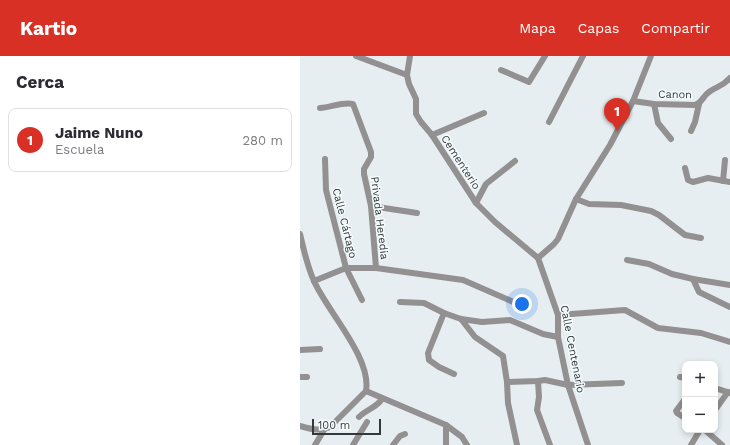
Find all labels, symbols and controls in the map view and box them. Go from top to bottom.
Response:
text: Kartio [20,17,77,40]
text: Mapa [519,20,556,36]
text: Capas [578,20,619,36]
text: Compartir [641,20,710,36]
text: Cerca [16,72,64,92]
street label: Canon [658,88,692,101]
pin: 1 [604,98,630,131]
text: Jaime Nuno [55,124,143,142]
text: 1 [27,133,33,148]
text: 280 m [243,133,283,148]
street label: Cementerio [438,133,483,192]
text: Escuela [55,142,104,157]
street label: Privada Heredia [368,176,391,260]
street label: Calle Cártago [330,187,360,260]
your location [512,294,532,314]
street label: Calle Centenario [558,304,587,394]
map controls [682,361,718,433]
button: + [682,361,718,397]
button: − [682,397,718,433]
scale bar [312,417,381,436]
text: 100 m [318,419,350,432]

